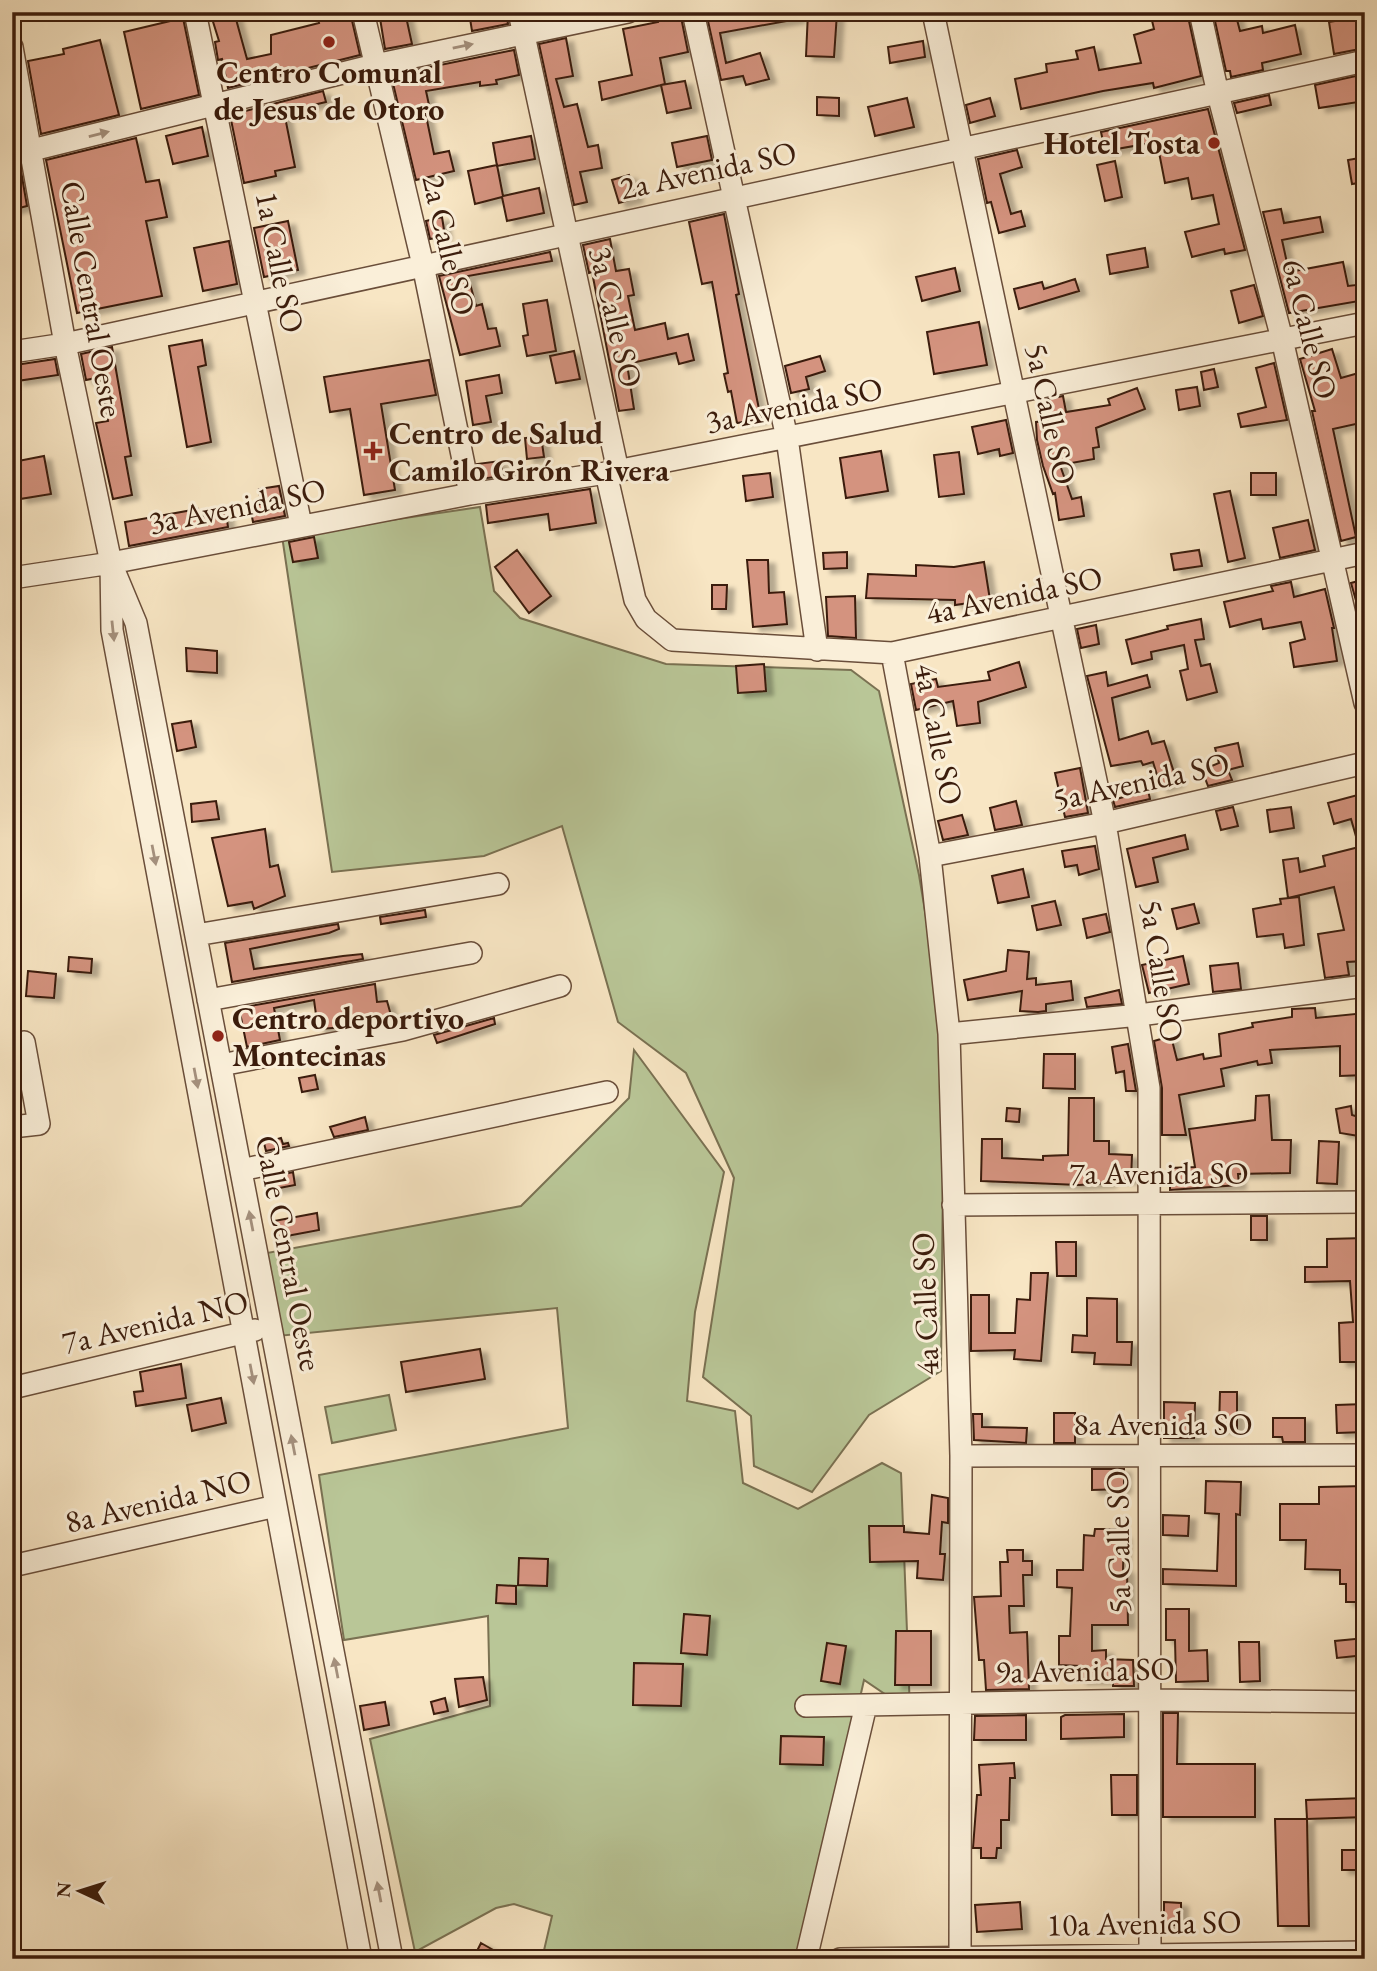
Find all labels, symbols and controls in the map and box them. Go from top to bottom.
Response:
marker: Centro Comunal de Jesus de Otoro [321,34,337,50]
one-way arrow [452,41,474,52]
place label: Centro Comunal de Jesus de Otoro [214,51,444,130]
place label: Hotel Tosta [1044,122,1201,164]
one-way arrow [88,128,110,139]
street label: 2a Avenida SO [616,131,800,209]
marker: Hotel Tosta [1206,135,1222,151]
street label: 2a Calle SO [412,170,486,320]
street label: Calle Central Oeste [51,178,133,420]
street label: 1a Calle SO [246,188,314,336]
street label: 3a Calle SO [579,242,653,392]
street label: 6a Calle SO [1272,254,1348,404]
street label: 5a Calle SO [1016,339,1086,489]
street label: 3a Avenida SO [702,367,886,443]
place label: Centro de Salud Camilo Girón Rivera [389,412,670,491]
marker: Centro de Salud Camilo Girón Rivera [363,441,383,461]
street label: 3a Avenida SO [145,468,329,544]
street label: 4a Avenida SO [922,556,1106,634]
one-way arrow [108,620,119,642]
street label: 4a Calle SO [905,660,973,808]
street label: 5a Avenida SO [1049,742,1233,820]
one-way arrow [149,844,160,866]
street label: 5a Calle SO [1130,897,1194,1045]
place label: Centro deportivo Montecinas [232,997,464,1076]
marker: Centro deportivo Montecinas [210,1028,226,1044]
one-way arrow [191,1067,202,1089]
street label: Calle Central Oeste [246,1132,332,1374]
street label: 7a Avenida SO [1069,1152,1249,1194]
one-way arrow [245,1210,256,1232]
street label: 4a Calle SO [902,1232,948,1376]
street label: 7a Avenida NO [58,1280,252,1364]
one-way arrow [246,1363,257,1385]
street label: 8a Avenida SO [1073,1403,1253,1445]
one-way arrow [288,1434,299,1456]
street label: 8a Avenida NO [61,1459,255,1543]
street label: 5a Calle SO [1096,1470,1140,1614]
street label: 9a Avenida SO [995,1647,1175,1693]
one-way arrow [331,1657,342,1679]
north arrow [46,1856,116,1926]
text: N [51,1881,77,1898]
one-way arrow [373,1881,384,1903]
street label: 10a Avenida SO [1046,1900,1242,1946]

